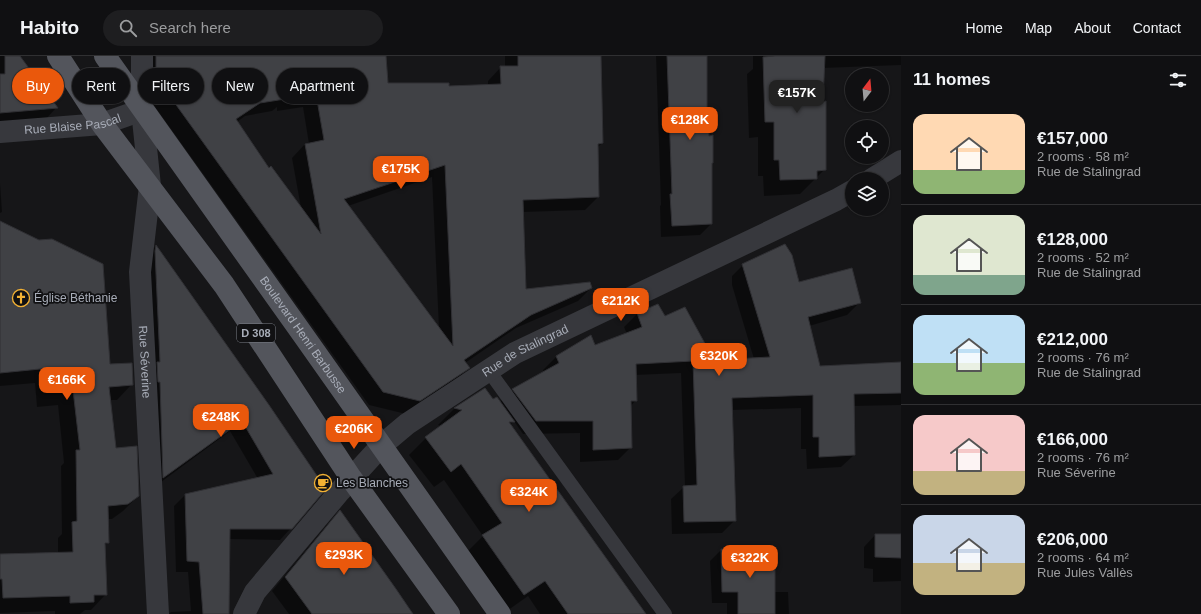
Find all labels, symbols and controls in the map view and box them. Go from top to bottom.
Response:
search box [103,10,383,46]
text: Habito [20,17,79,38]
icon: search [117,17,139,39]
text: Search here [149,19,231,36]
text: Home [966,20,1003,36]
text: Map [1025,20,1052,36]
text: About [1074,20,1111,36]
text: Contact [1133,20,1181,36]
chip: Buy [12,68,64,104]
chip: Rent [72,68,130,104]
chip: Filters [138,68,204,104]
chip: New [212,68,268,104]
chip: Apartment [276,68,368,104]
north arrow [845,68,889,112]
map controls [845,68,889,216]
icon: filters [1167,69,1189,91]
text: 11 homes [913,70,991,89]
pin: €157K [769,80,825,114]
text: €157K [778,85,816,100]
pin: €128K [662,107,718,141]
street label: Rue Blaise Pascal [24,111,123,137]
text: €128K [671,112,709,127]
button: locate [845,120,889,164]
text: €157,000 [1037,129,1108,148]
icon: home [945,130,993,178]
text: 2 rooms · 58 m² [1037,149,1129,164]
pin: €175K [373,156,429,190]
text: €175K [382,161,420,176]
text: Rue de Stalingrad [1037,164,1141,179]
button: layers [845,172,889,216]
text: €128,000 [1037,230,1108,249]
icon: home [945,231,993,279]
text: 2 rooms · 52 m² [1037,250,1129,265]
text: Rue de Stalingrad [1037,265,1141,280]
street label: Boulevard Henri Barbusse [257,274,349,396]
church icon: Église Béthanie [11,288,31,308]
pin: €212K [593,288,649,322]
place label: Église Béthanie [34,290,118,305]
text: €212K [602,293,640,308]
street label: Rue de Stalingrad [479,322,571,380]
road number: D 308 [237,324,275,342]
street label: Rue Séverine [136,325,154,399]
text: €212,000 [1037,330,1108,349]
icon: home [945,331,993,379]
pin: €320K [691,343,747,377]
text: €320K [700,348,738,363]
text: 2 rooms · 76 m² [1037,350,1129,365]
text: Rue de Stalingrad [1037,365,1141,380]
pin: €166K [39,367,95,401]
text: €166K [48,372,86,387]
pin: €248K [193,404,249,438]
text: €248K [202,409,240,424]
pin: €206K [326,416,382,450]
text: €206K [335,421,373,436]
text: €166,000 [1037,430,1108,449]
icon: home [945,431,993,479]
text: 2 rooms · 76 m² [1037,450,1129,465]
text: Rue Séverine [1037,465,1116,480]
cafe icon: Les Blanches [313,473,333,493]
place label: Les Blanches [336,476,408,490]
pin: €324K [501,479,557,513]
text: €324K [510,484,548,499]
text: €206,000 [1037,530,1108,549]
icon: home [945,531,993,579]
pin: €293K [316,542,372,576]
pin: €322K [722,545,778,579]
text: €293K [325,547,363,562]
text: €322K [731,550,769,565]
text: 2 rooms · 64 m² [1037,550,1129,565]
text: Rue Jules Vallès [1037,565,1133,580]

